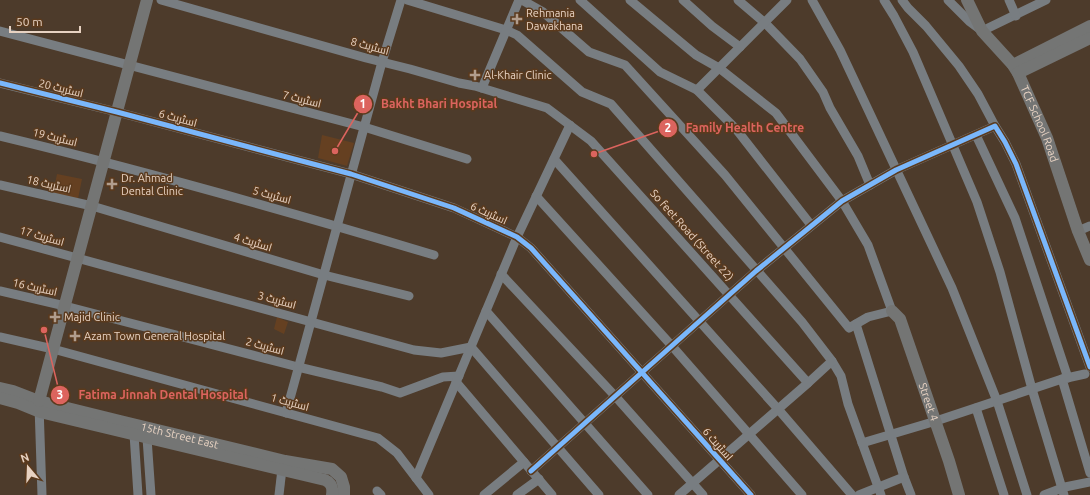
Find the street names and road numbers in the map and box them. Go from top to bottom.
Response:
street label: اسٹریٹ 8 [349,35,391,58]
street label: اسٹریٹ 20 [37,77,85,100]
street label: TCF School Road [1018,84,1061,163]
street label: اسٹریٹ 7 [281,88,323,111]
street label: اسٹریٹ 6 [157,107,199,130]
street label: اسٹریٹ 19 [31,126,79,149]
street label: اسٹریٹ 18 [25,173,73,196]
street label: اسٹریٹ 5 [251,184,293,207]
street label: So feet Road (Street 22) [647,187,736,284]
street label: اسٹریٹ 6 [468,200,509,227]
street label: اسٹریٹ 17 [18,224,66,249]
street label: اسٹریٹ 4 [232,231,274,254]
street label: اسٹریٹ 16 [11,276,59,299]
street label: اسٹریٹ 3 [256,289,298,312]
street label: اسٹریٹ 2 [244,335,286,358]
street label: Street 4 [916,381,941,423]
street label: اسٹریٹ 1 [269,391,311,414]
street label: 15th Street East [139,420,220,451]
street label: اسٹریٹ 6 [700,425,735,463]

